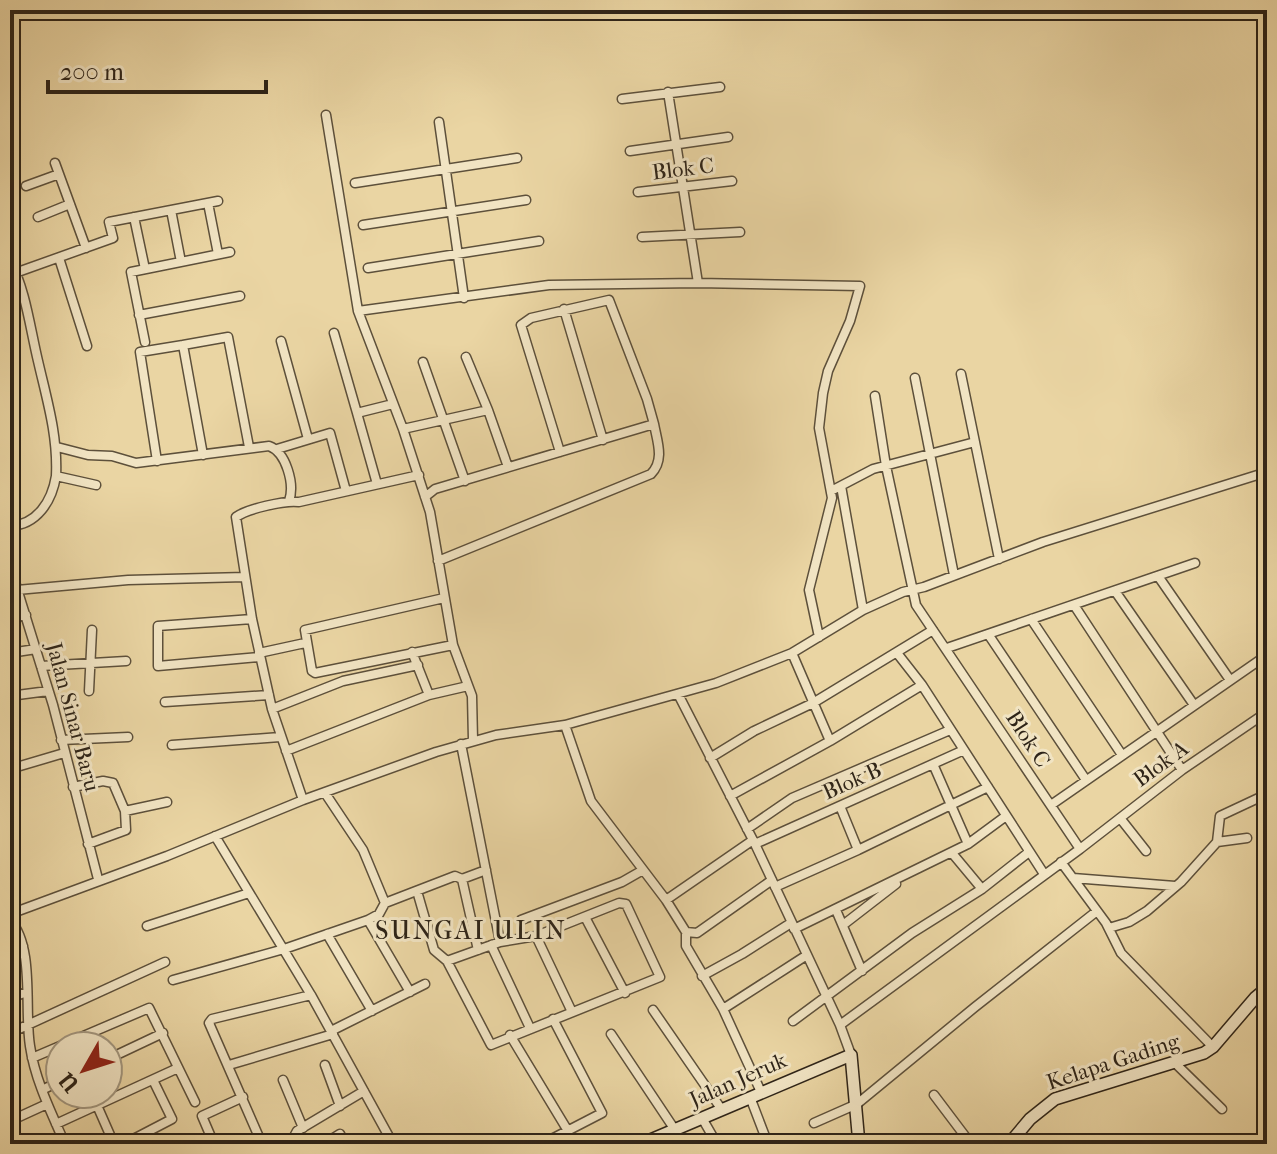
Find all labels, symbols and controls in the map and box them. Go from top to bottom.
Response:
scale bar [48,44,266,94]
text: 200 m [60,58,124,86]
street label: Blok C [651,152,715,186]
street label: Jalan Sinar Baru [40,638,105,795]
street label: Blok C [1000,706,1056,772]
street label: Blok A [1128,735,1194,793]
street label: Blok B [819,757,885,805]
district label: SUNGAI ULIN [375,915,567,946]
street label: Kelapa Gading [1043,1028,1183,1096]
north arrow [44,1030,124,1110]
street label: Jalan Jeruk [684,1047,791,1114]
text: U [53,1066,85,1098]

